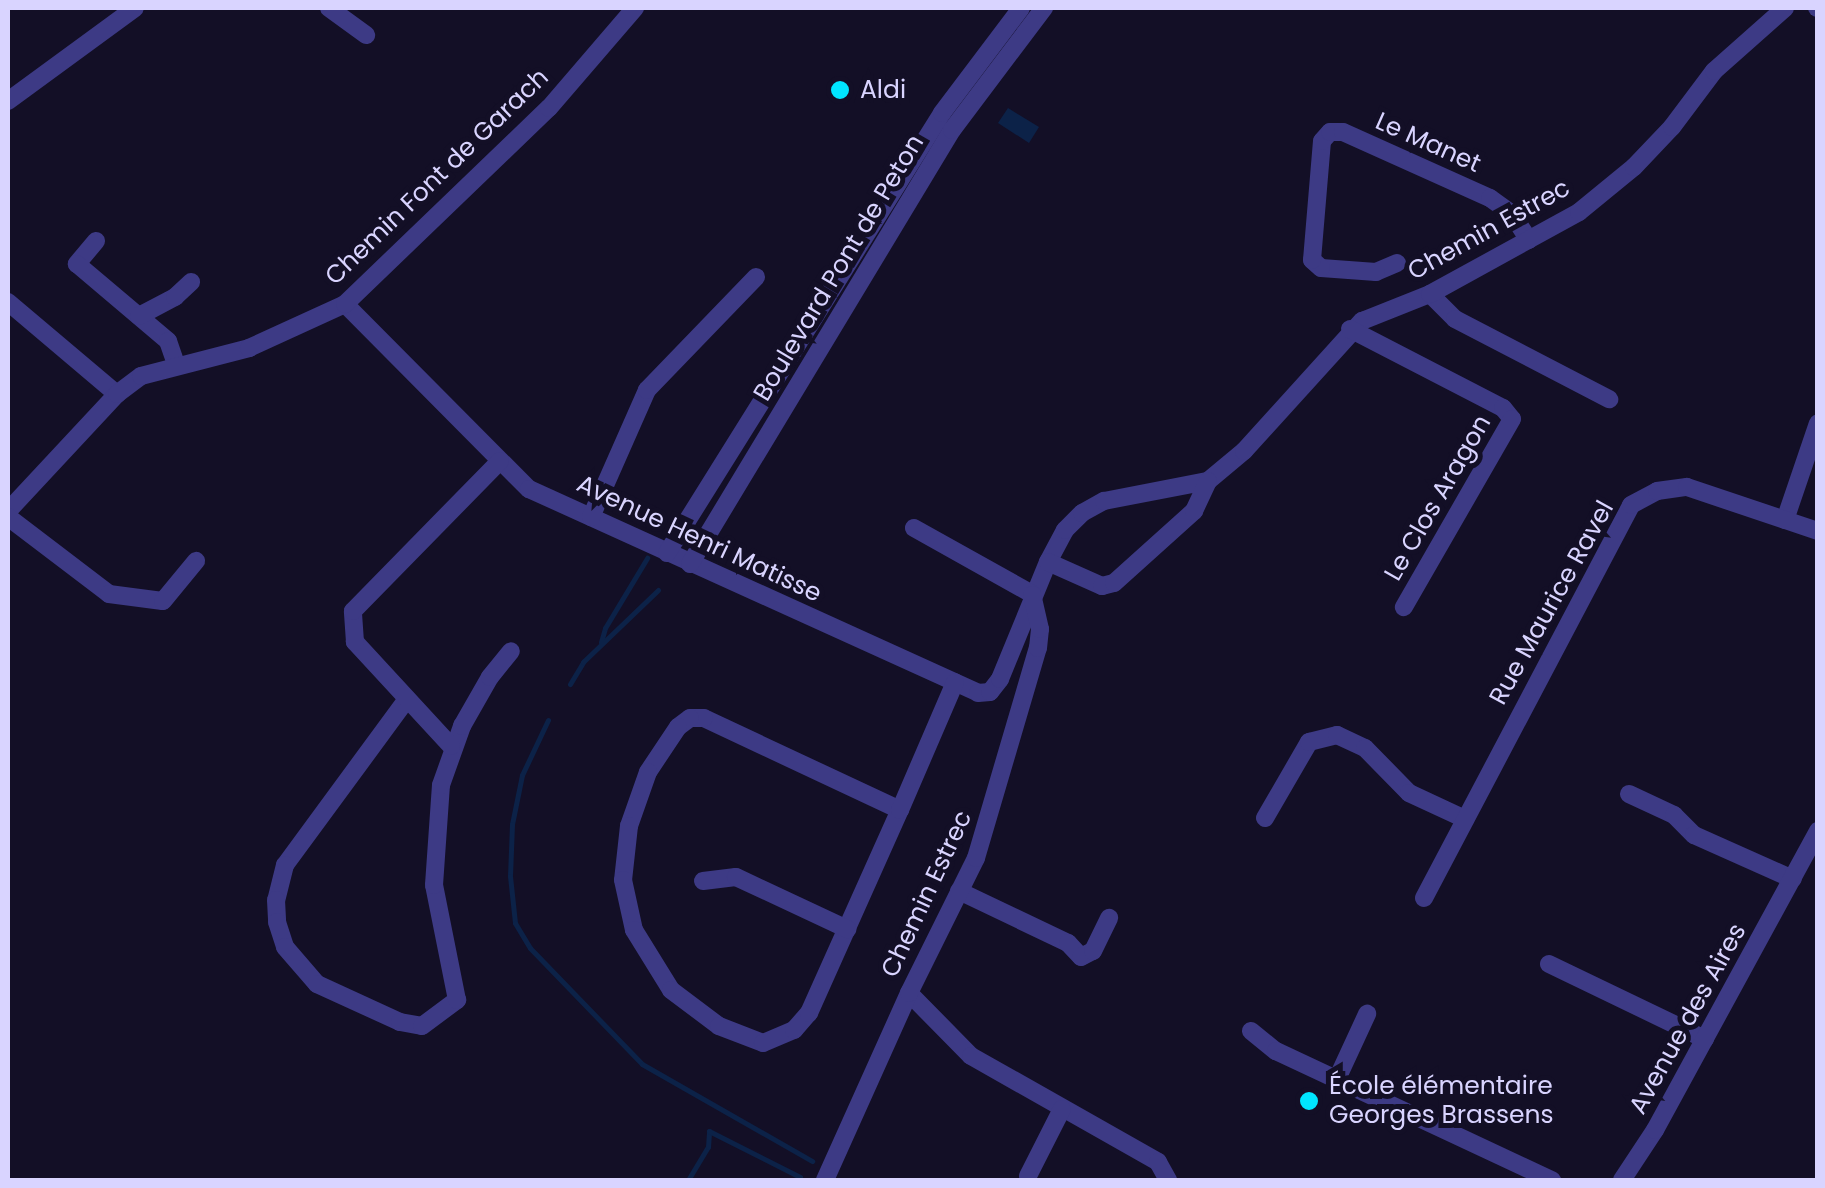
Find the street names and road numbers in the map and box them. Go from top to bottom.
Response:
street label: Chemin Font de Garach [319,63,555,291]
street label: Le Manet [1371,107,1485,179]
street label: Boulevard Pont de Peton [748,129,930,407]
street label: Chemin Estrec [1403,173,1575,287]
street label: Le Clos Aragon [1378,410,1498,586]
street label: Avenue Henri Matisse [572,469,826,609]
street label: Rue Maurice Ravel [1484,496,1620,710]
street label: Chemin Estrec [875,806,979,982]
street label: Avenue des Aires [1623,918,1753,1120]

